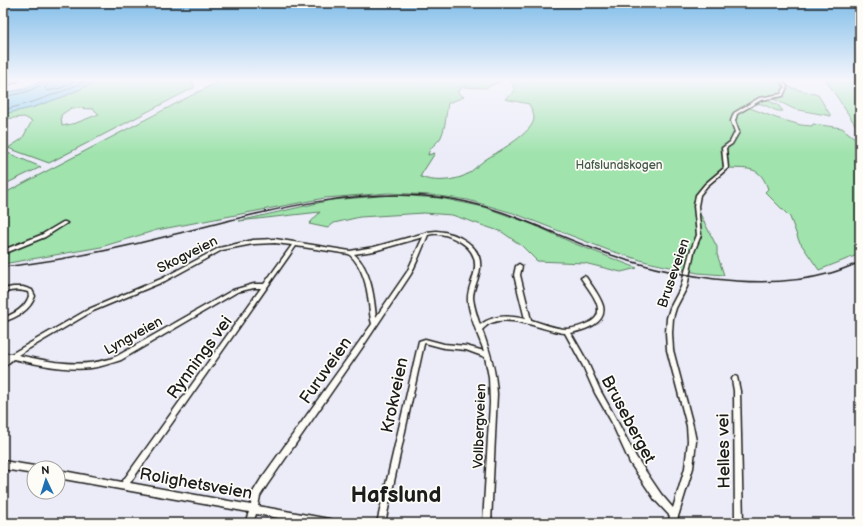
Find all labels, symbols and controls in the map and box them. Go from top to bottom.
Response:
park label: Hafslundskogen [575,158,663,173]
street label: Skogveien [154,232,220,277]
street label: Bruseveien [654,236,693,310]
street label: Lyngveien [101,312,165,358]
street label: Rynnings vei [163,312,237,403]
street label: Furuveien [296,333,356,408]
street label: Krokveien [377,356,413,435]
street label: Bruseberget [597,372,660,467]
street label: Vollbergveien [470,383,489,469]
street label: Helles vei [713,413,735,489]
north arrow [26,460,66,500]
text: N [41,464,50,477]
street label: Rolighetsveien [138,464,254,504]
district label: Hafslund [351,482,441,509]

